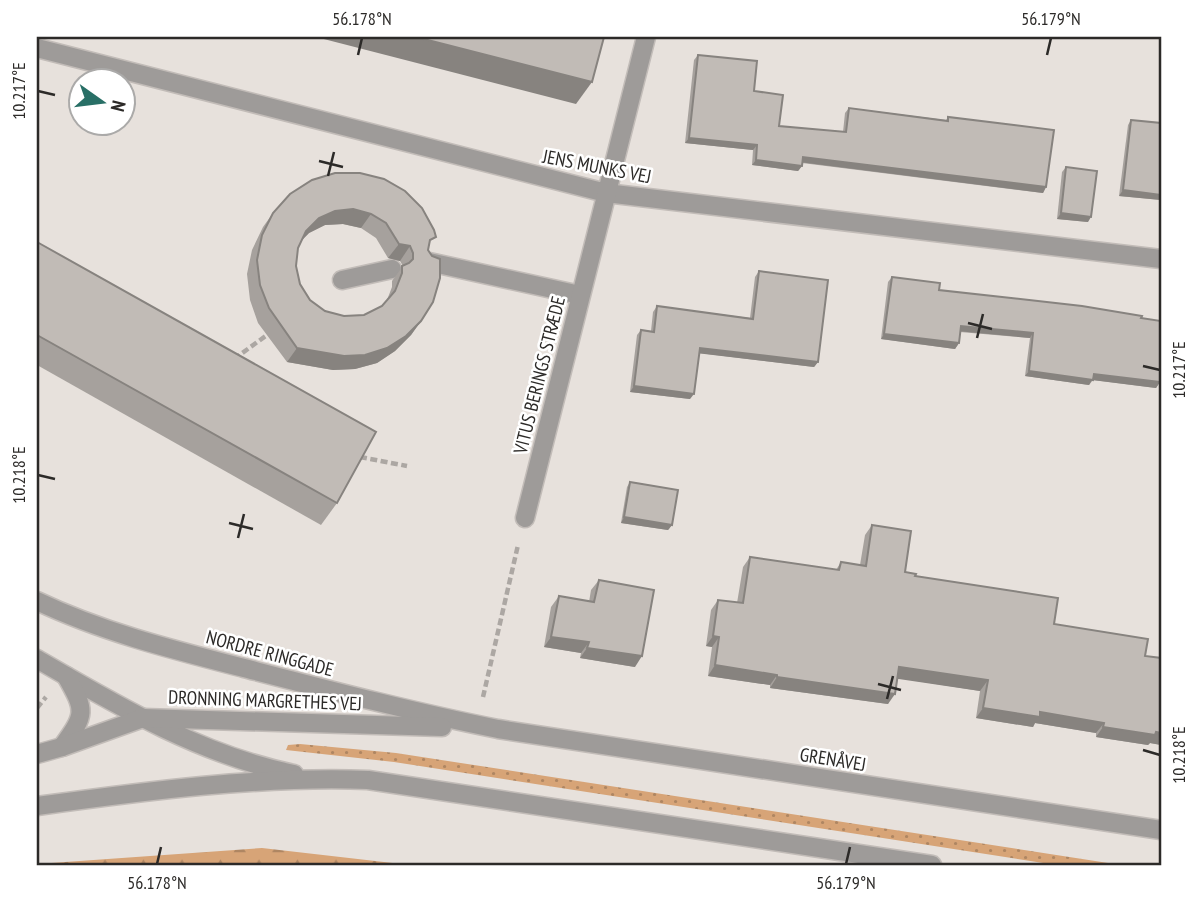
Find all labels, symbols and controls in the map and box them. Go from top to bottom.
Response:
text: 56.178°N [332,7,392,30]
text: 56.179°N [1021,7,1081,30]
text: 10.217°E [7,62,30,120]
north arrow [66,66,136,136]
text: N [106,98,131,114]
street label: JENS MUNKS VEJ [540,144,653,188]
street label: VITUS BERINGS STRÆDE [508,294,570,457]
text: 10.217°E [1167,341,1190,399]
text: 10.218°E [7,446,30,504]
street label: NORDRE RINGGADE [204,625,336,681]
street label: DRONNING MARGRETHES VEJ [168,685,362,715]
text: 10.218°E [1167,726,1190,784]
street label: GRENÅVEJ [798,742,868,776]
text: 56.178°N [127,871,187,894]
text: 56.179°N [816,871,876,894]

